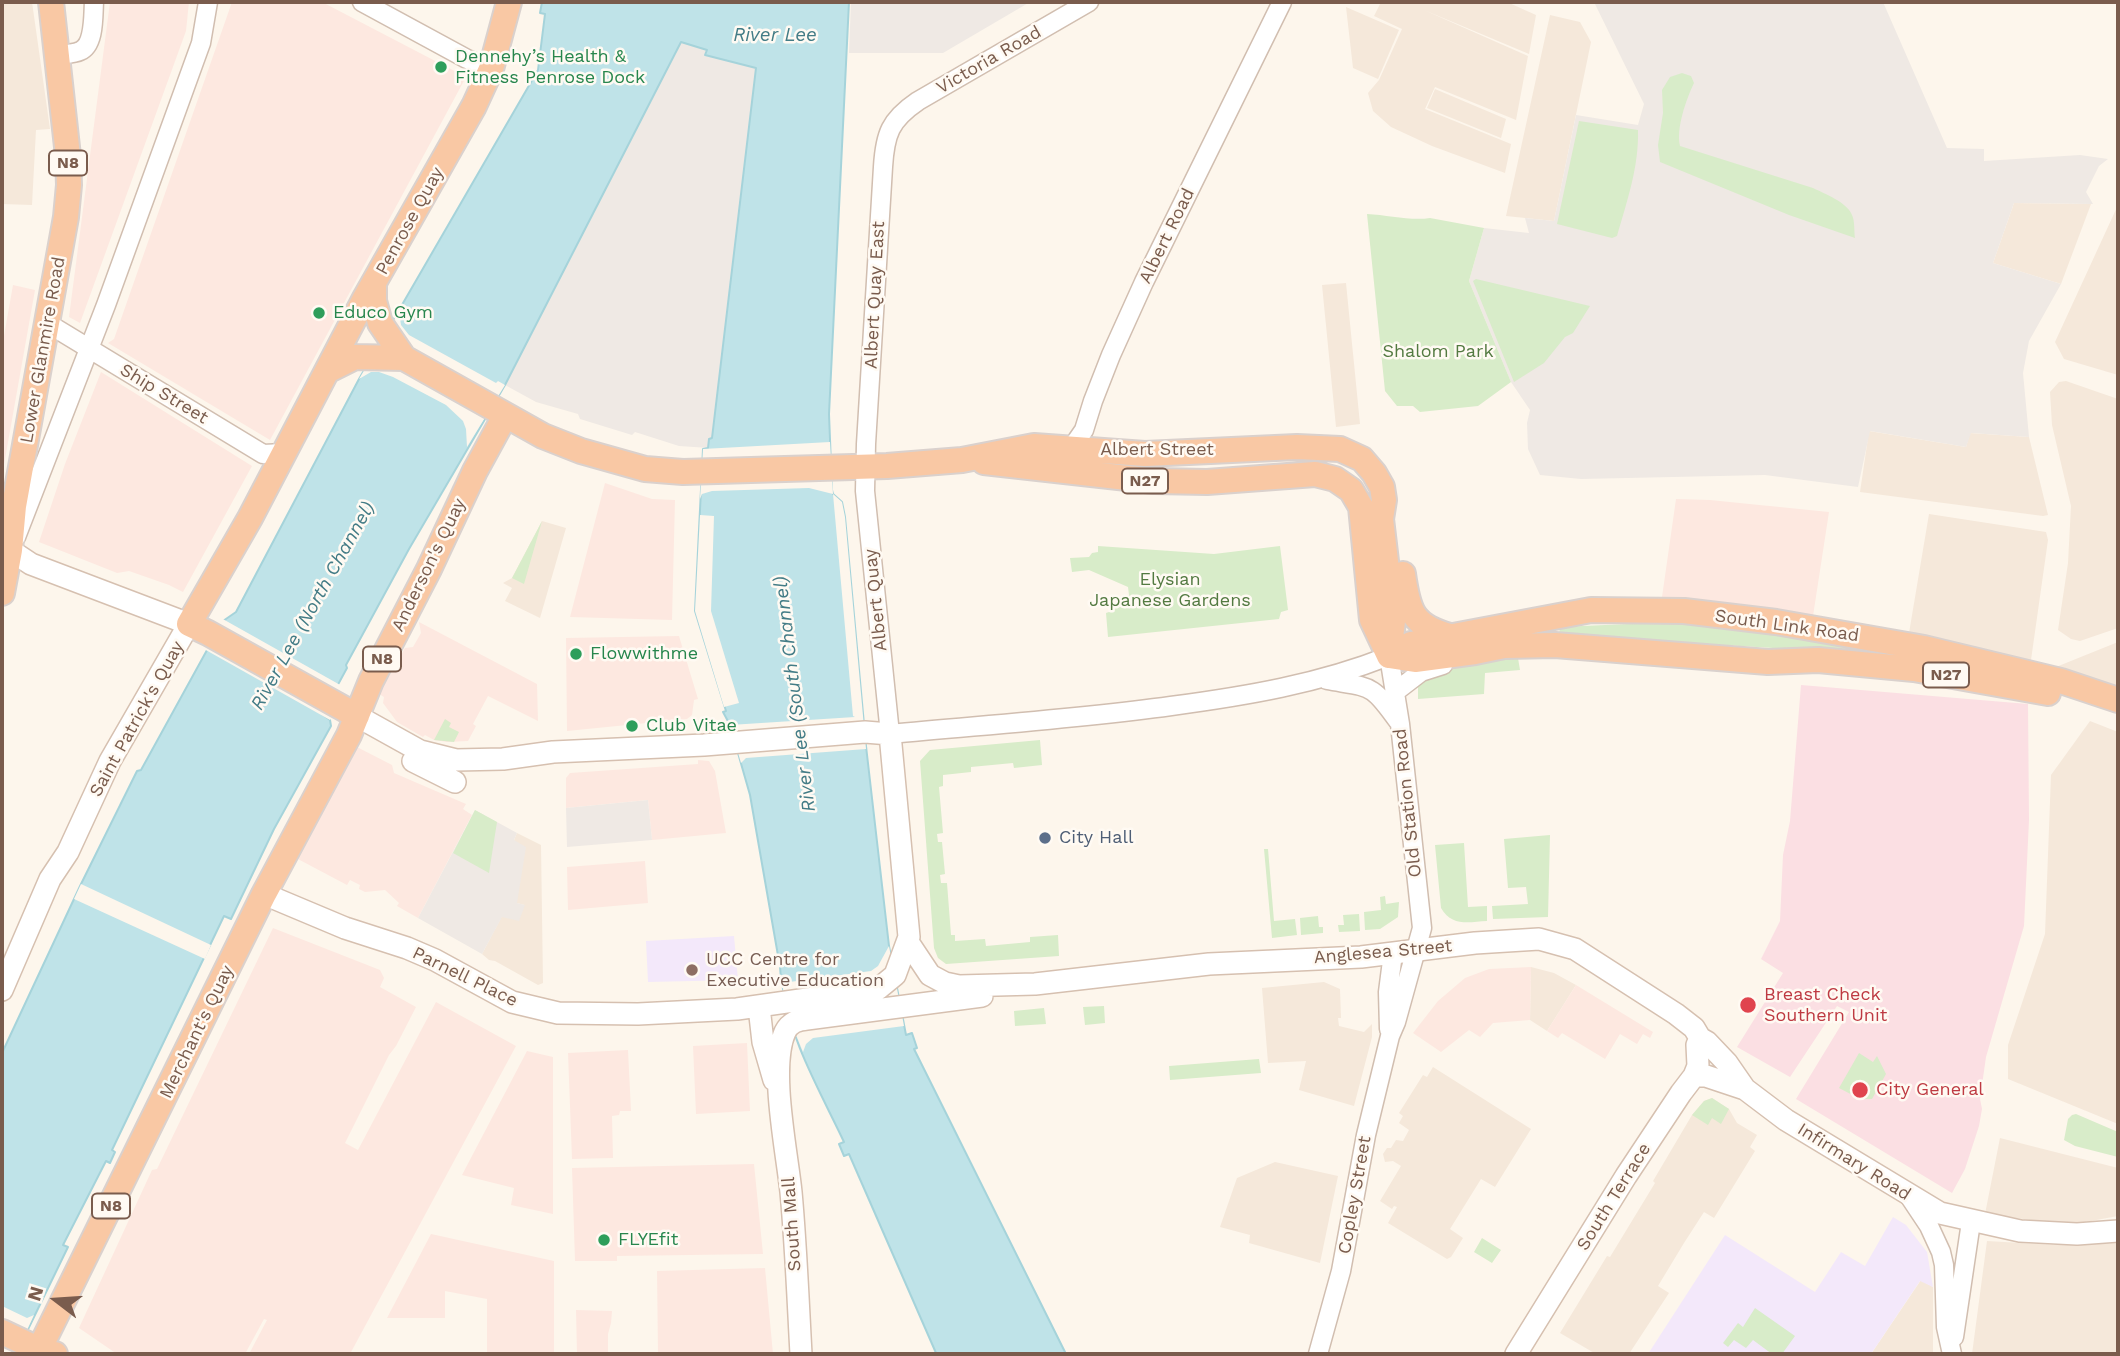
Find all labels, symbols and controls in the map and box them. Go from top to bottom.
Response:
street label: Victoria Road [933,21,1045,99]
water label: River Lee [733,24,817,46]
place label: Dennehy’s Health & Fitness Penrose Dock [455,46,645,88]
marker: Dennehy’s Health & Fitness Penrose Dock [433,59,449,75]
road number: N8 [49,150,87,176]
street label: Penrose Quay [372,163,448,279]
street label: Albert Road [1135,185,1199,287]
street label: Albert Quay East [860,221,890,369]
street label: Lower Glanmire Road [16,255,70,445]
place label: Educo Gym [333,302,433,324]
marker: Educo Gym [311,305,327,321]
park label: Shalom Park [1382,341,1494,363]
street label: Ship Street [116,359,212,429]
street label: Albert Street [1100,439,1214,461]
road number: N27 [1122,468,1168,494]
street label: Anderson's Quay [387,495,471,635]
water label: River Lee (North Channel) [246,498,380,714]
street label: Albert Quay [860,548,892,652]
park label: Elysian Japanese Gardens [1089,569,1251,612]
water label: River Lee (South Channel) [769,575,821,813]
street label: South Link Road [1714,605,1860,647]
street label: Saint Patrick's Quay [85,637,189,801]
place label: Flowwithme [590,643,698,665]
road number: N8 [363,646,401,672]
marker: Flowwithme [568,646,584,662]
road number: N27 [1923,662,1969,688]
place label: Club Vitae [646,715,737,737]
marker: Club Vitae [624,718,640,734]
street label: Old Station Road [1389,727,1427,879]
place label: City Hall [1059,827,1133,849]
marker: City Hall [1037,830,1053,846]
street label: Anglesea Street [1313,935,1453,969]
street label: Parnell Place [409,942,521,1012]
place label: UCC Centre for Executive Education [706,949,884,992]
street label: Merchant's Quay [155,962,239,1102]
marker: UCC Centre for Executive Education [684,962,700,978]
place label: Breast Check Southern Unit [1764,984,1887,1026]
marker: Breast Check Southern Unit [1738,995,1758,1015]
place label: City General [1876,1079,1984,1101]
marker: City General [1850,1080,1870,1100]
street label: Infirmary Road [1793,1119,1915,1205]
street label: Copley Street [1334,1134,1376,1256]
street label: South Terrace [1572,1139,1656,1255]
street label: South Mall [778,1176,806,1272]
road number: N8 [92,1194,130,1218]
place label: FLYEfit [618,1229,678,1251]
marker: FLYEfit [596,1232,612,1248]
north arrow [21,1265,91,1335]
text: N [22,1284,48,1304]

